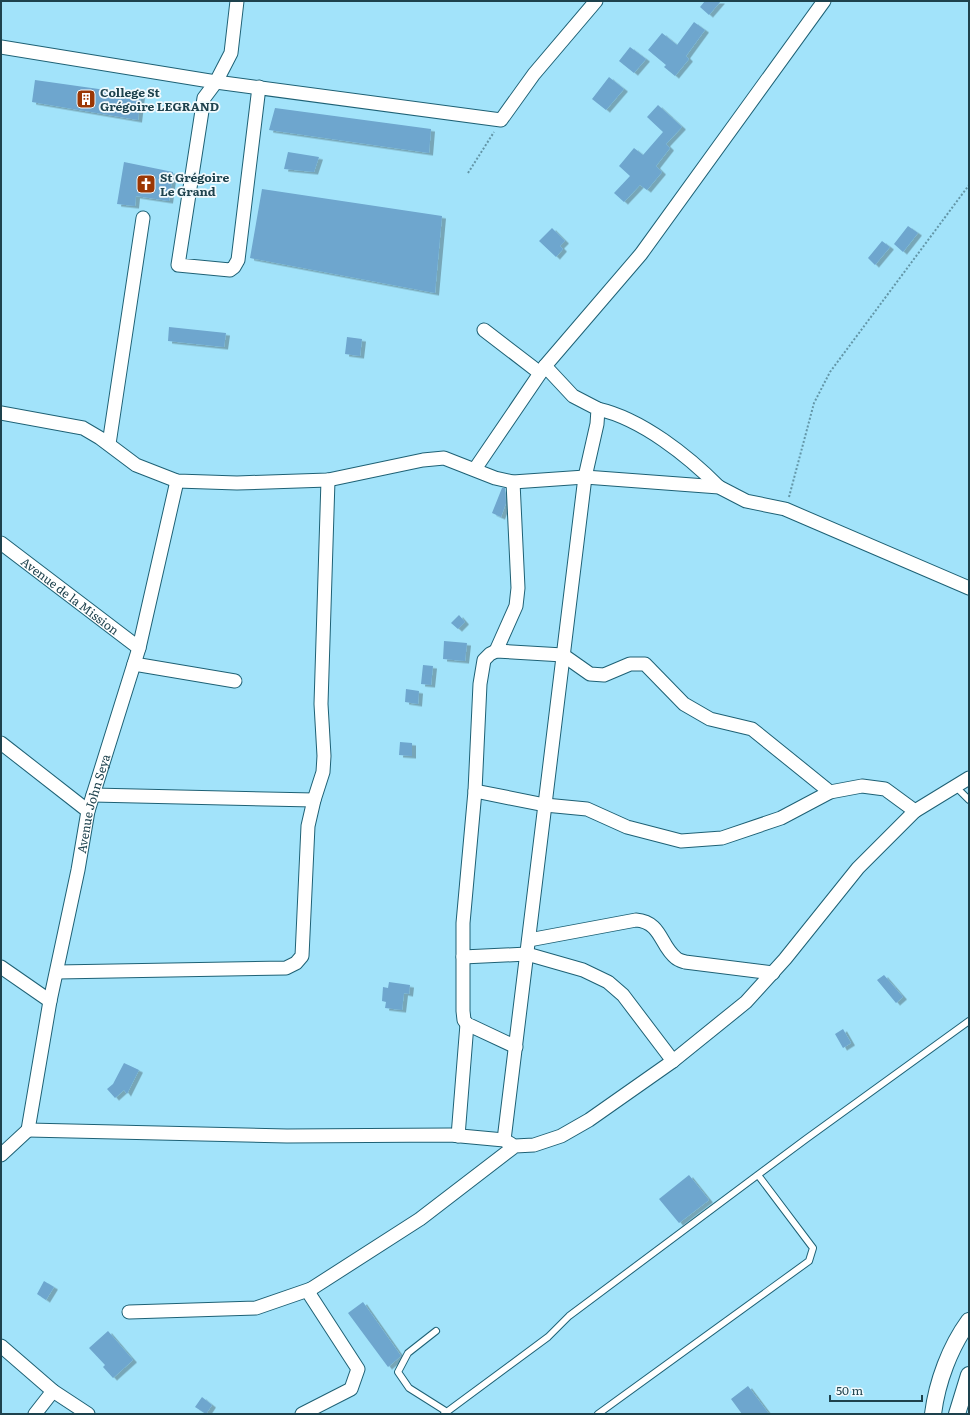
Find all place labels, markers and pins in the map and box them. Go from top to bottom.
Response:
place label: College St Grégoire LEGRAND [100,83,219,115]
building icon: College St Grégoire LEGRAND [75,88,97,110]
place label: St Grégoire Le Grand [160,168,229,200]
church icon: St Grégoire Le Grand [135,173,157,195]

